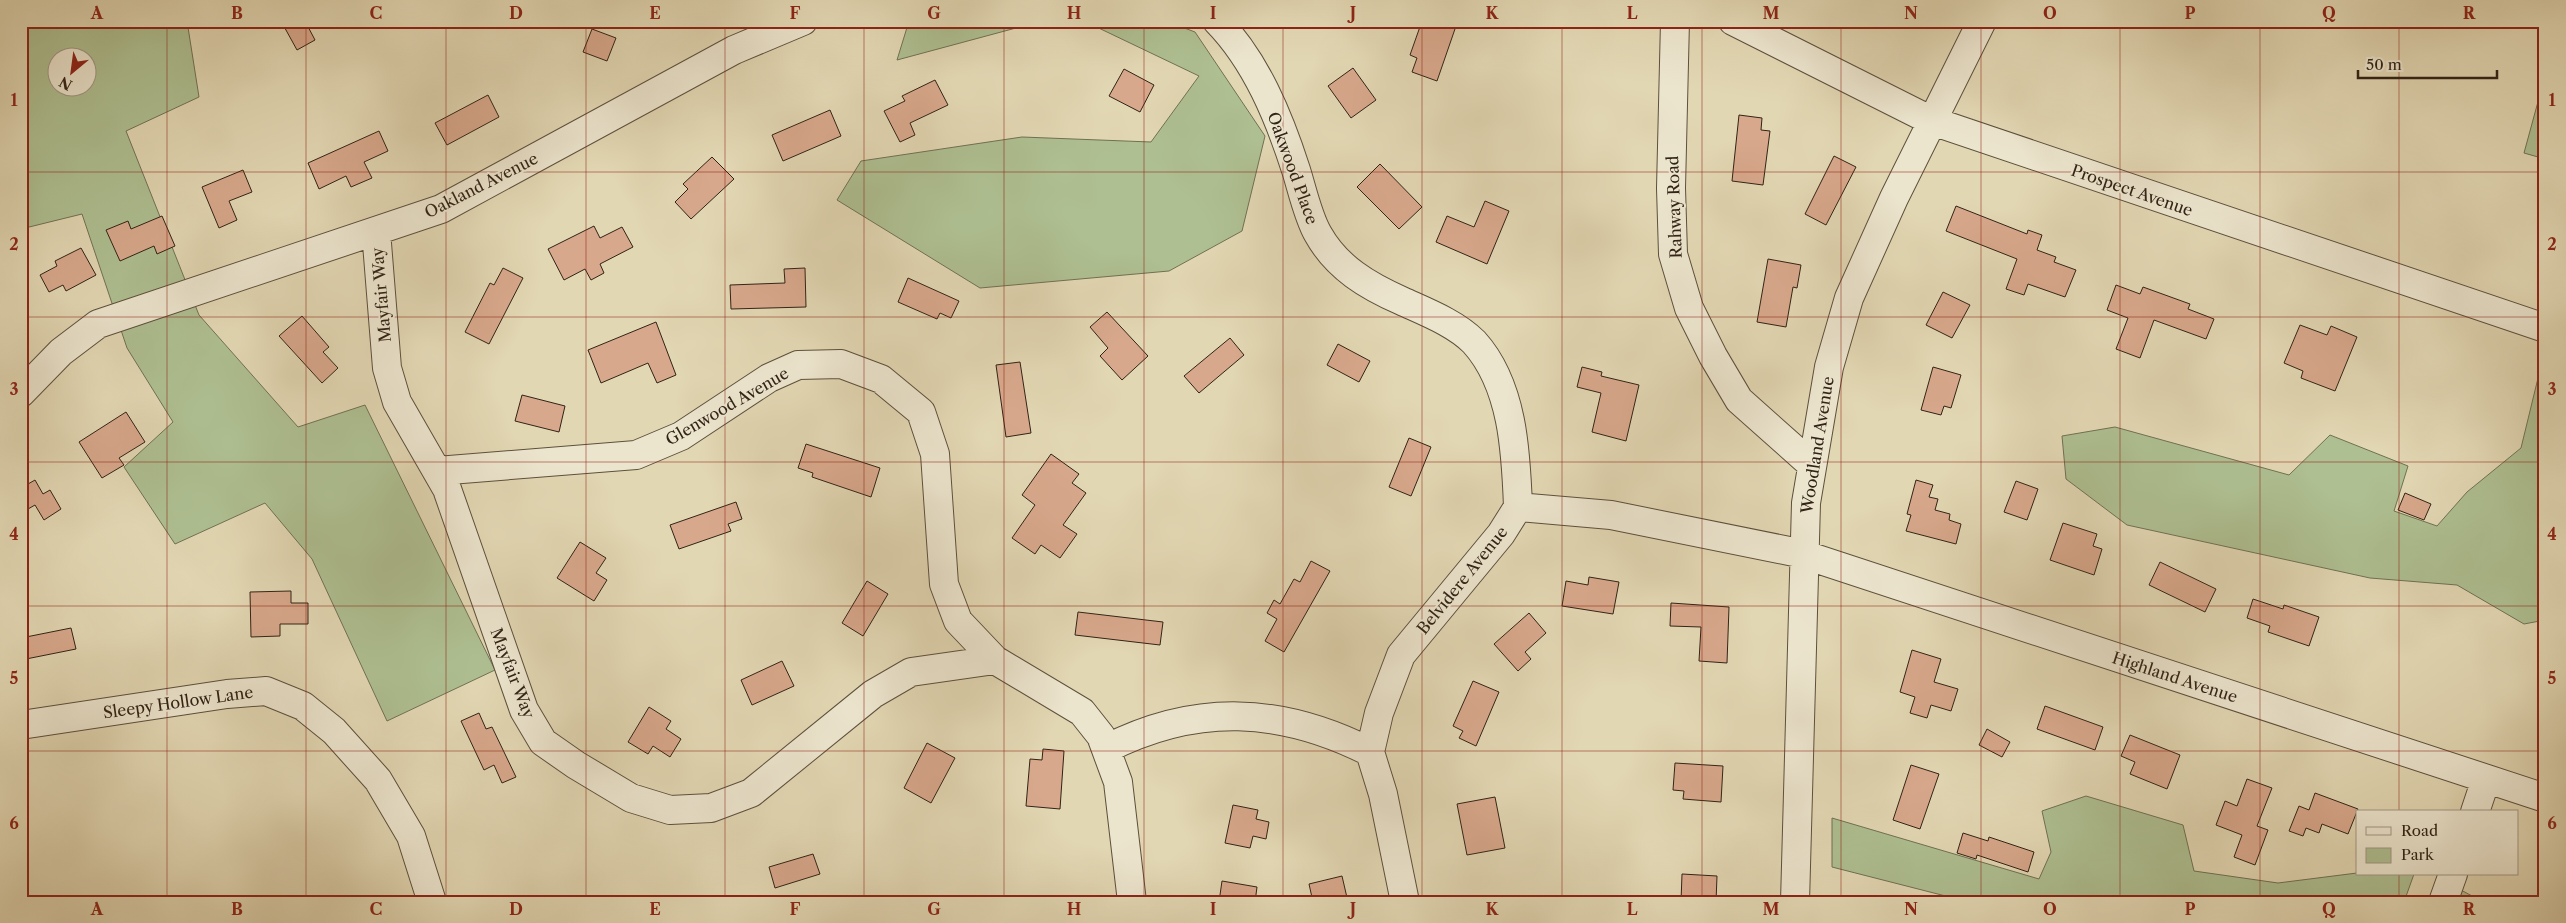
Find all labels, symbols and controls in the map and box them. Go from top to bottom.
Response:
text: A [90,3,104,23]
text: B [231,3,243,23]
text: C [370,3,382,23]
text: D [509,3,523,23]
text: E [649,3,661,23]
text: F [790,3,801,23]
text: G [927,3,941,23]
text: H [1067,3,1081,23]
text: I [1210,3,1217,23]
text: J [1347,3,1356,23]
text: K [1486,3,1500,23]
text: L [1626,3,1638,23]
text: M [1763,3,1780,23]
text: N [1904,3,1918,23]
text: O [2043,3,2057,23]
text: P [2185,3,2196,23]
text: Q [2322,3,2336,23]
text: R [2463,3,2476,23]
north arrow [48,48,98,98]
scale bar [2358,48,2497,80]
text: 50 m [2366,55,2402,74]
text: N [56,73,75,94]
text: 1 [10,90,18,110]
text: 1 [2548,90,2556,110]
street label: Oakwood Place [1263,109,1323,227]
street label: Oakland Avenue [421,148,541,222]
street label: Rahway Road [1662,155,1686,259]
street label: Prospect Avenue [2069,160,2195,220]
text: 2 [9,234,19,254]
text: 2 [2547,234,2557,254]
street label: Mayfair Way [367,246,395,343]
street label: Glenwood Avenue [662,363,792,449]
street label: Woodland Avenue [1796,375,1838,516]
text: 3 [9,379,19,399]
text: 3 [2547,379,2557,399]
street label: Belvidere Avenue [1412,522,1512,638]
text: 4 [9,524,19,544]
text: 4 [2547,524,2557,544]
street label: Mayfair Way [487,625,540,722]
street label: Highland Avenue [2110,647,2240,707]
text: 5 [10,668,19,688]
text: 5 [2548,668,2557,688]
street label: Sleepy Hollow Lane [102,682,254,722]
legend [2356,810,2518,876]
text: 6 [9,813,19,833]
text: 6 [2547,813,2557,833]
text: Road [2401,821,2438,840]
text: Park [2401,845,2435,864]
text: A [90,899,104,919]
text: B [231,899,243,919]
text: C [370,899,382,919]
text: D [509,899,523,919]
text: E [649,899,661,919]
text: F [790,899,801,919]
text: G [927,899,941,919]
text: H [1067,899,1081,919]
text: I [1210,899,1217,919]
text: J [1347,899,1356,919]
text: K [1486,899,1500,919]
text: L [1626,899,1638,919]
text: M [1763,899,1780,919]
text: N [1904,899,1918,919]
text: O [2043,899,2057,919]
text: P [2185,899,2196,919]
text: Q [2322,899,2336,919]
text: R [2463,899,2476,919]

